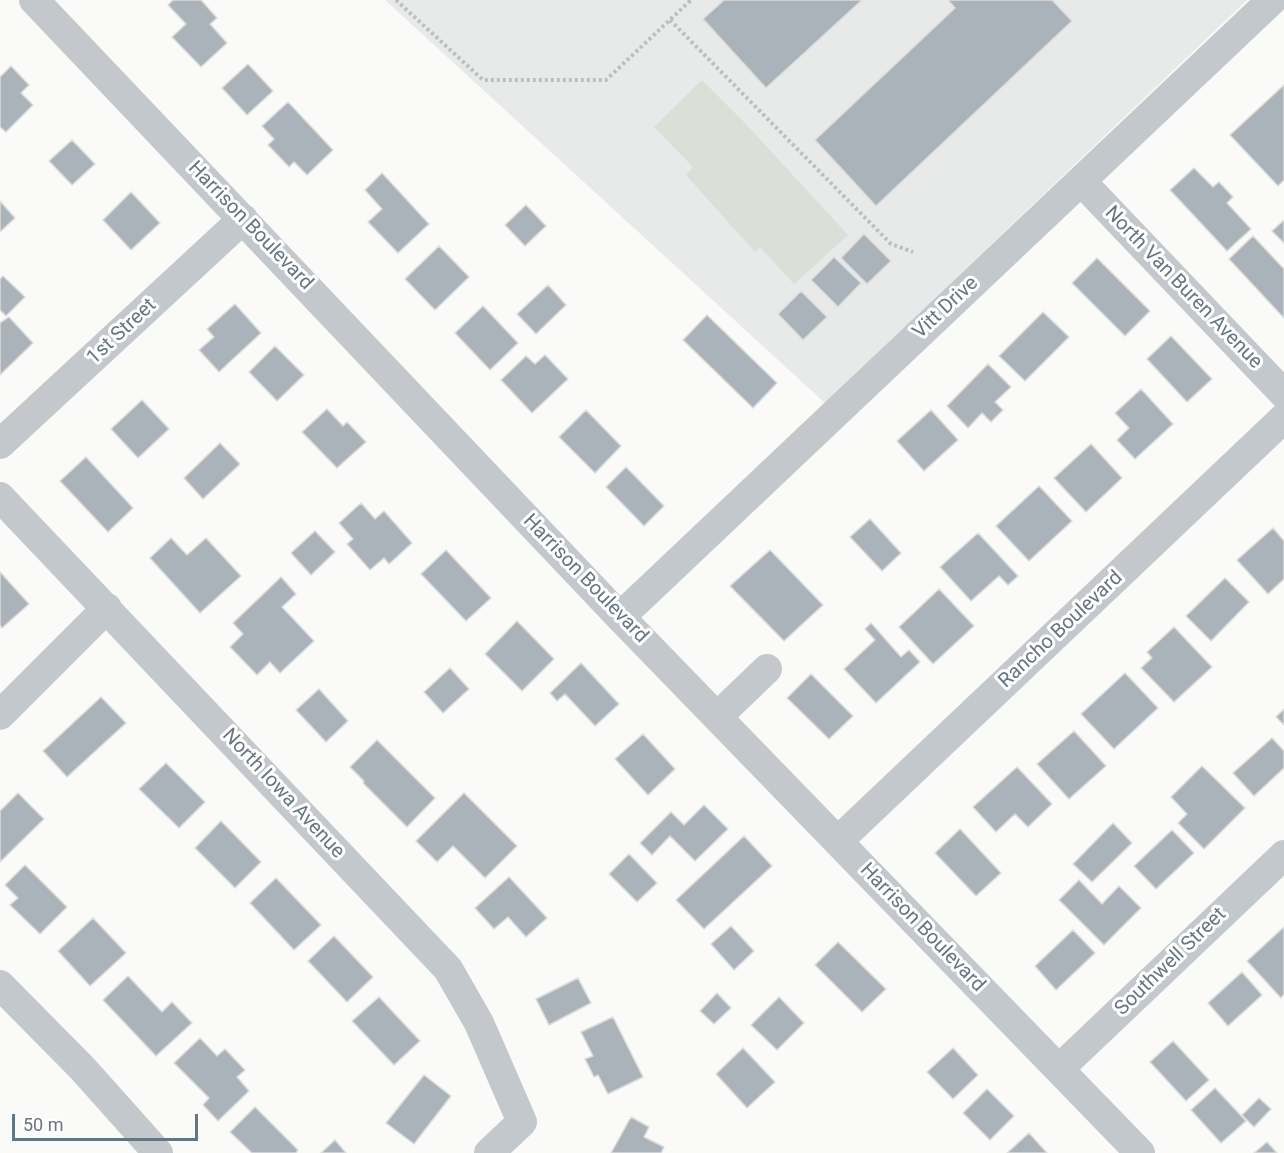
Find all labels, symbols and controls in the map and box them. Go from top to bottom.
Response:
street label: Harrison Boulevard [182,157,318,295]
street label: North Van Buren Avenue [1099,202,1267,374]
street label: Vitt Drive [908,272,984,344]
street label: 1st Street [82,294,162,370]
street label: Harrison Boulevard [517,510,653,648]
street label: Rancho Boulevard [994,566,1128,694]
street label: North Iowa Avenue [217,724,349,864]
street label: Harrison Boulevard [854,859,990,997]
street label: Southwell Street [1111,903,1231,1021]
scale bar [15,1102,201,1140]
text: 50 m [23,1114,63,1135]

